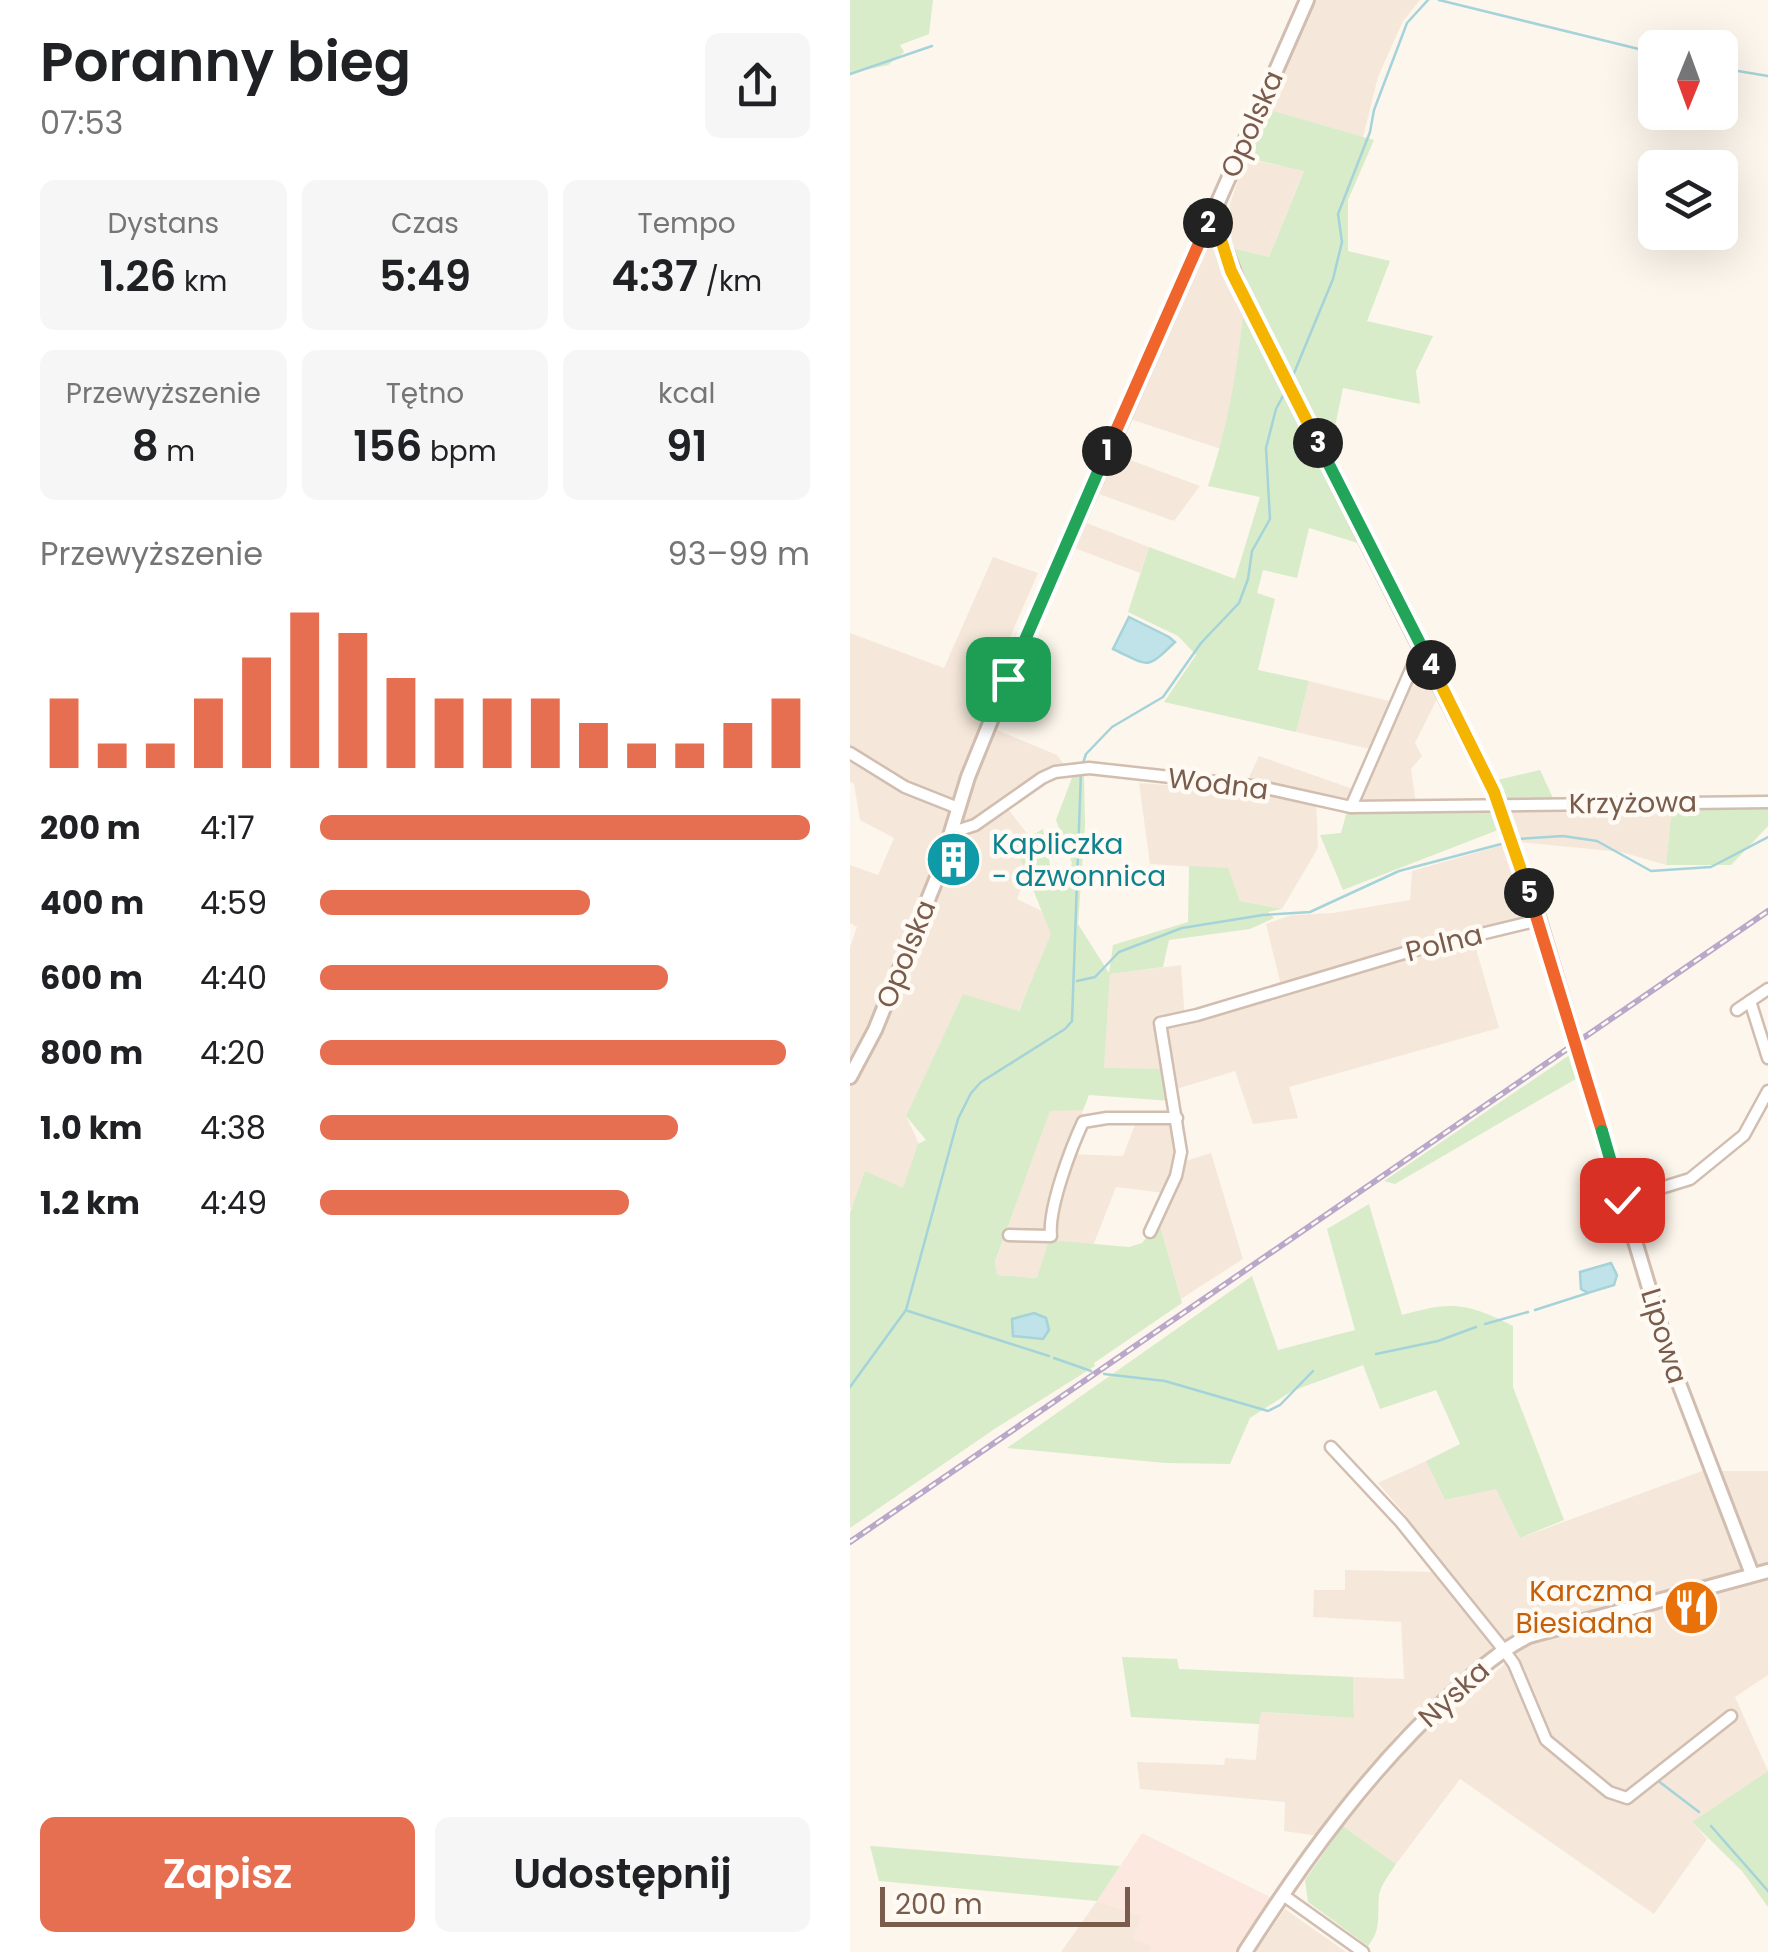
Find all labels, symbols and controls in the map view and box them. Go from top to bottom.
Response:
text: Poranny bieg [40,23,411,100]
north arrow [1638,30,1738,130]
map controls [1638,30,1738,250]
button: share [705,33,810,138]
street label: Opolska [1211,64,1293,184]
text: 07:53 [40,100,123,145]
button: layers [1638,150,1738,250]
pin: 2 [1183,198,1233,248]
text: 2 [1200,203,1216,242]
text: Dystans [107,204,219,243]
text: Czas [391,204,459,243]
text: Tempo [638,204,736,243]
text: 1.26 [99,247,177,306]
text: 5:49 [379,247,471,306]
text: 4:37 [611,247,698,306]
text: km [177,262,227,301]
text: /km [698,262,762,301]
text: Przewyższenie [66,374,261,413]
text: Tętno [386,374,464,413]
text: kcal [658,374,715,413]
text: 8 [132,417,159,476]
text: 156 [353,417,422,476]
text: 91 [666,417,707,476]
pin: 3 [1293,418,1343,468]
text: 3 [1310,423,1326,462]
pin: 1 [1082,426,1132,476]
text: 1 [1102,431,1112,470]
text: m [159,432,195,471]
text: bpm [422,432,497,471]
text: Przewyższenie [40,531,263,576]
text: 93–99 m [668,531,810,576]
pin [966,637,1051,722]
pin: 4 [1406,640,1456,690]
text: 4 [1422,645,1440,684]
icon: arrive [981,652,1036,707]
street label: Wodna [1165,758,1271,810]
street label: Krzyżowa [1569,782,1697,824]
text: 200 m [40,805,141,850]
text: 4:17 [200,805,255,850]
place label: Kapliczka - dzwonnica [992,825,1166,896]
building icon: Kapliczka - dzwonnica [923,830,983,890]
pin: 5 [1504,868,1554,918]
text: 5 [1520,873,1538,912]
text: 400 m [40,880,144,925]
text: 4:59 [200,880,267,925]
street label: Opolska [867,894,945,1014]
street label: Polna [1402,915,1486,971]
text: 600 m [40,955,143,1000]
text: 4:40 [200,955,267,1000]
text: 800 m [40,1030,143,1075]
text: 4:20 [200,1030,265,1075]
text: 1.0 km [40,1105,142,1150]
text: 4:38 [200,1105,266,1150]
pin [1580,1158,1665,1243]
icon: check [1595,1173,1650,1228]
text: 1.2 km [40,1180,140,1225]
text: 4:49 [200,1180,267,1225]
street label: Lipowa [1631,1284,1697,1388]
place label: Karczma Biesiadna [1515,1572,1653,1643]
restaurant icon: Karczma Biesiadna [1662,1577,1722,1637]
street label: Nyska [1410,1652,1498,1736]
button: Zapisz [40,1817,415,1932]
button: Udostępnij [435,1817,810,1932]
scale bar [880,1882,1130,1926]
text: 200 m [895,1885,983,1924]

